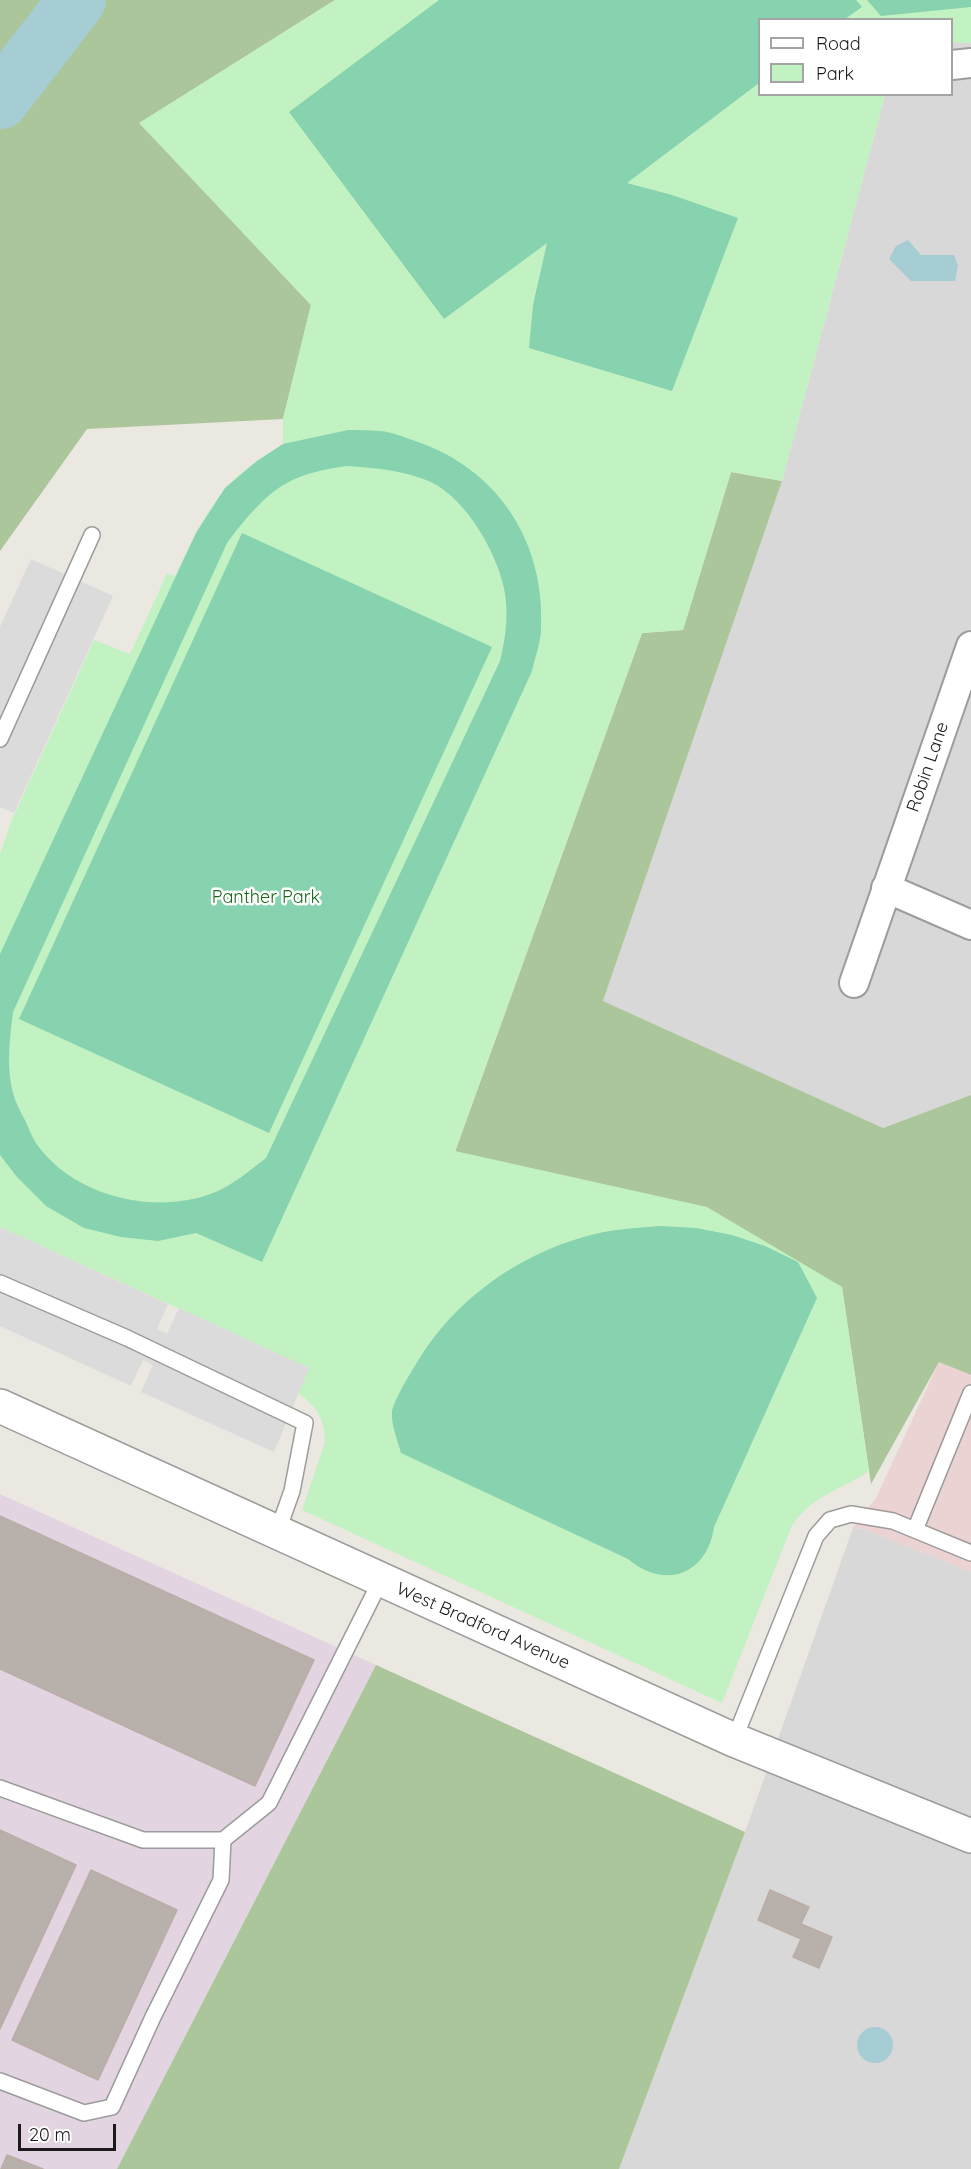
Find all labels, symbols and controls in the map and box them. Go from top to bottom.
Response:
legend [758,18,953,96]
text: Road [816,32,861,55]
text: Park [816,62,854,85]
street label: Robin Lane [902,719,954,815]
park label: Panther Park [212,887,320,909]
street label: West Bradford Avenue [393,1578,573,1674]
scale bar [21,2112,118,2150]
text: 20 m [29,2123,71,2146]

